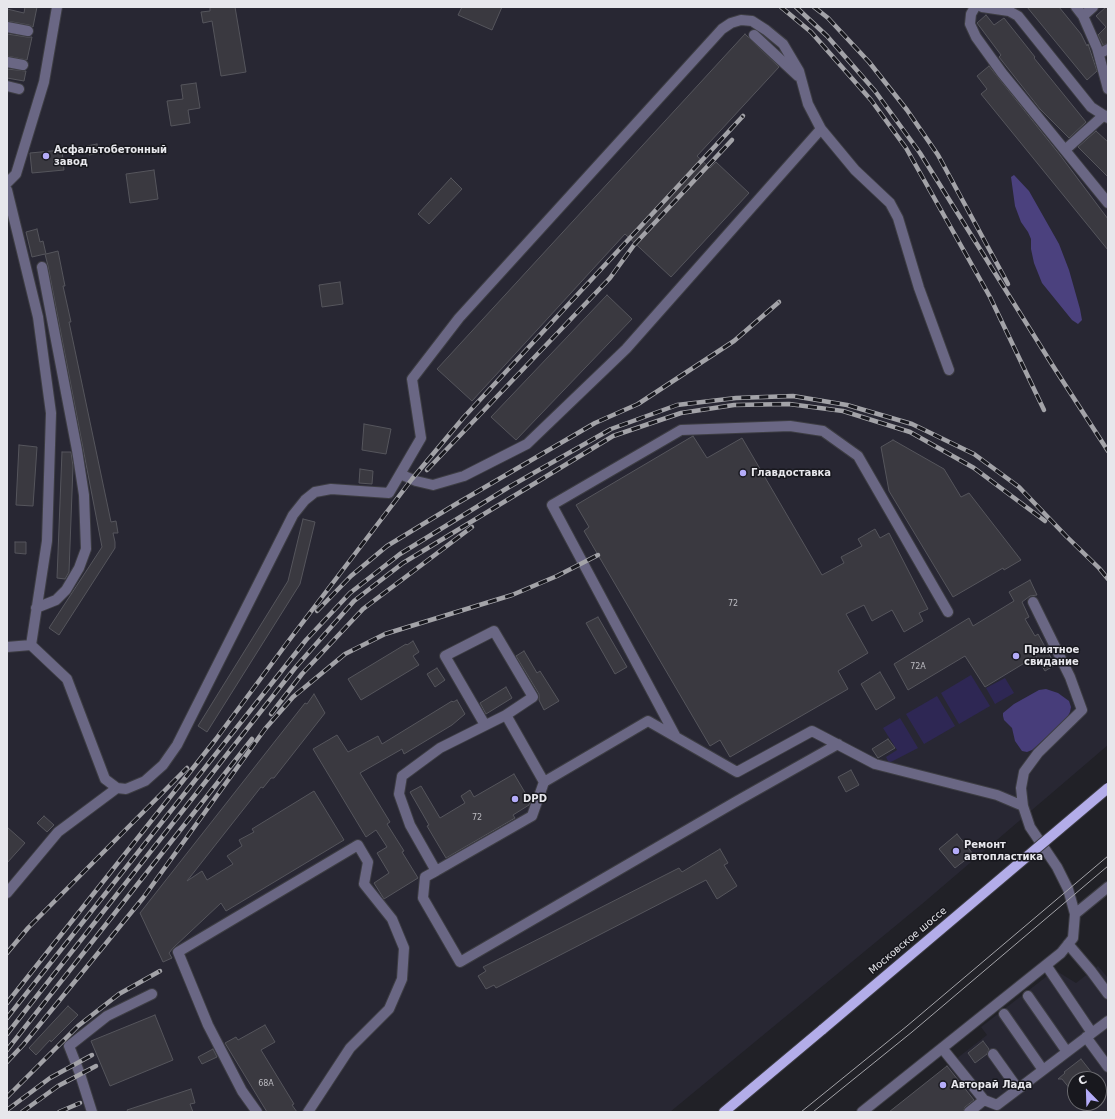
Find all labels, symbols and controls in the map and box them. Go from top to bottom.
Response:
place label: Асфальтобетонный завод [54,144,167,168]
marker: Асфальтобетонный завод [41,151,51,161]
place label: Главдоставка [751,467,831,479]
marker: Главдоставка [738,468,748,478]
house number: 72 [728,599,738,609]
place label: Приятное свидание [1024,644,1079,668]
marker: Приятное свидание [1011,651,1021,661]
house number: 72А [910,662,926,672]
place label: DPD [523,793,547,805]
marker: DPD [510,794,520,804]
house number: 72 [472,813,482,823]
place label: Ремонт автопластика [964,839,1043,862]
marker: Ремонт автопластика [951,846,961,856]
street label: Московское шоссе [867,905,949,977]
north arrow [1067,1071,1107,1111]
text: С [1076,1073,1089,1088]
house number: 68А [258,1079,274,1089]
place label: Авторай Лада [951,1079,1032,1091]
marker: Авторай Лада [938,1080,948,1090]

